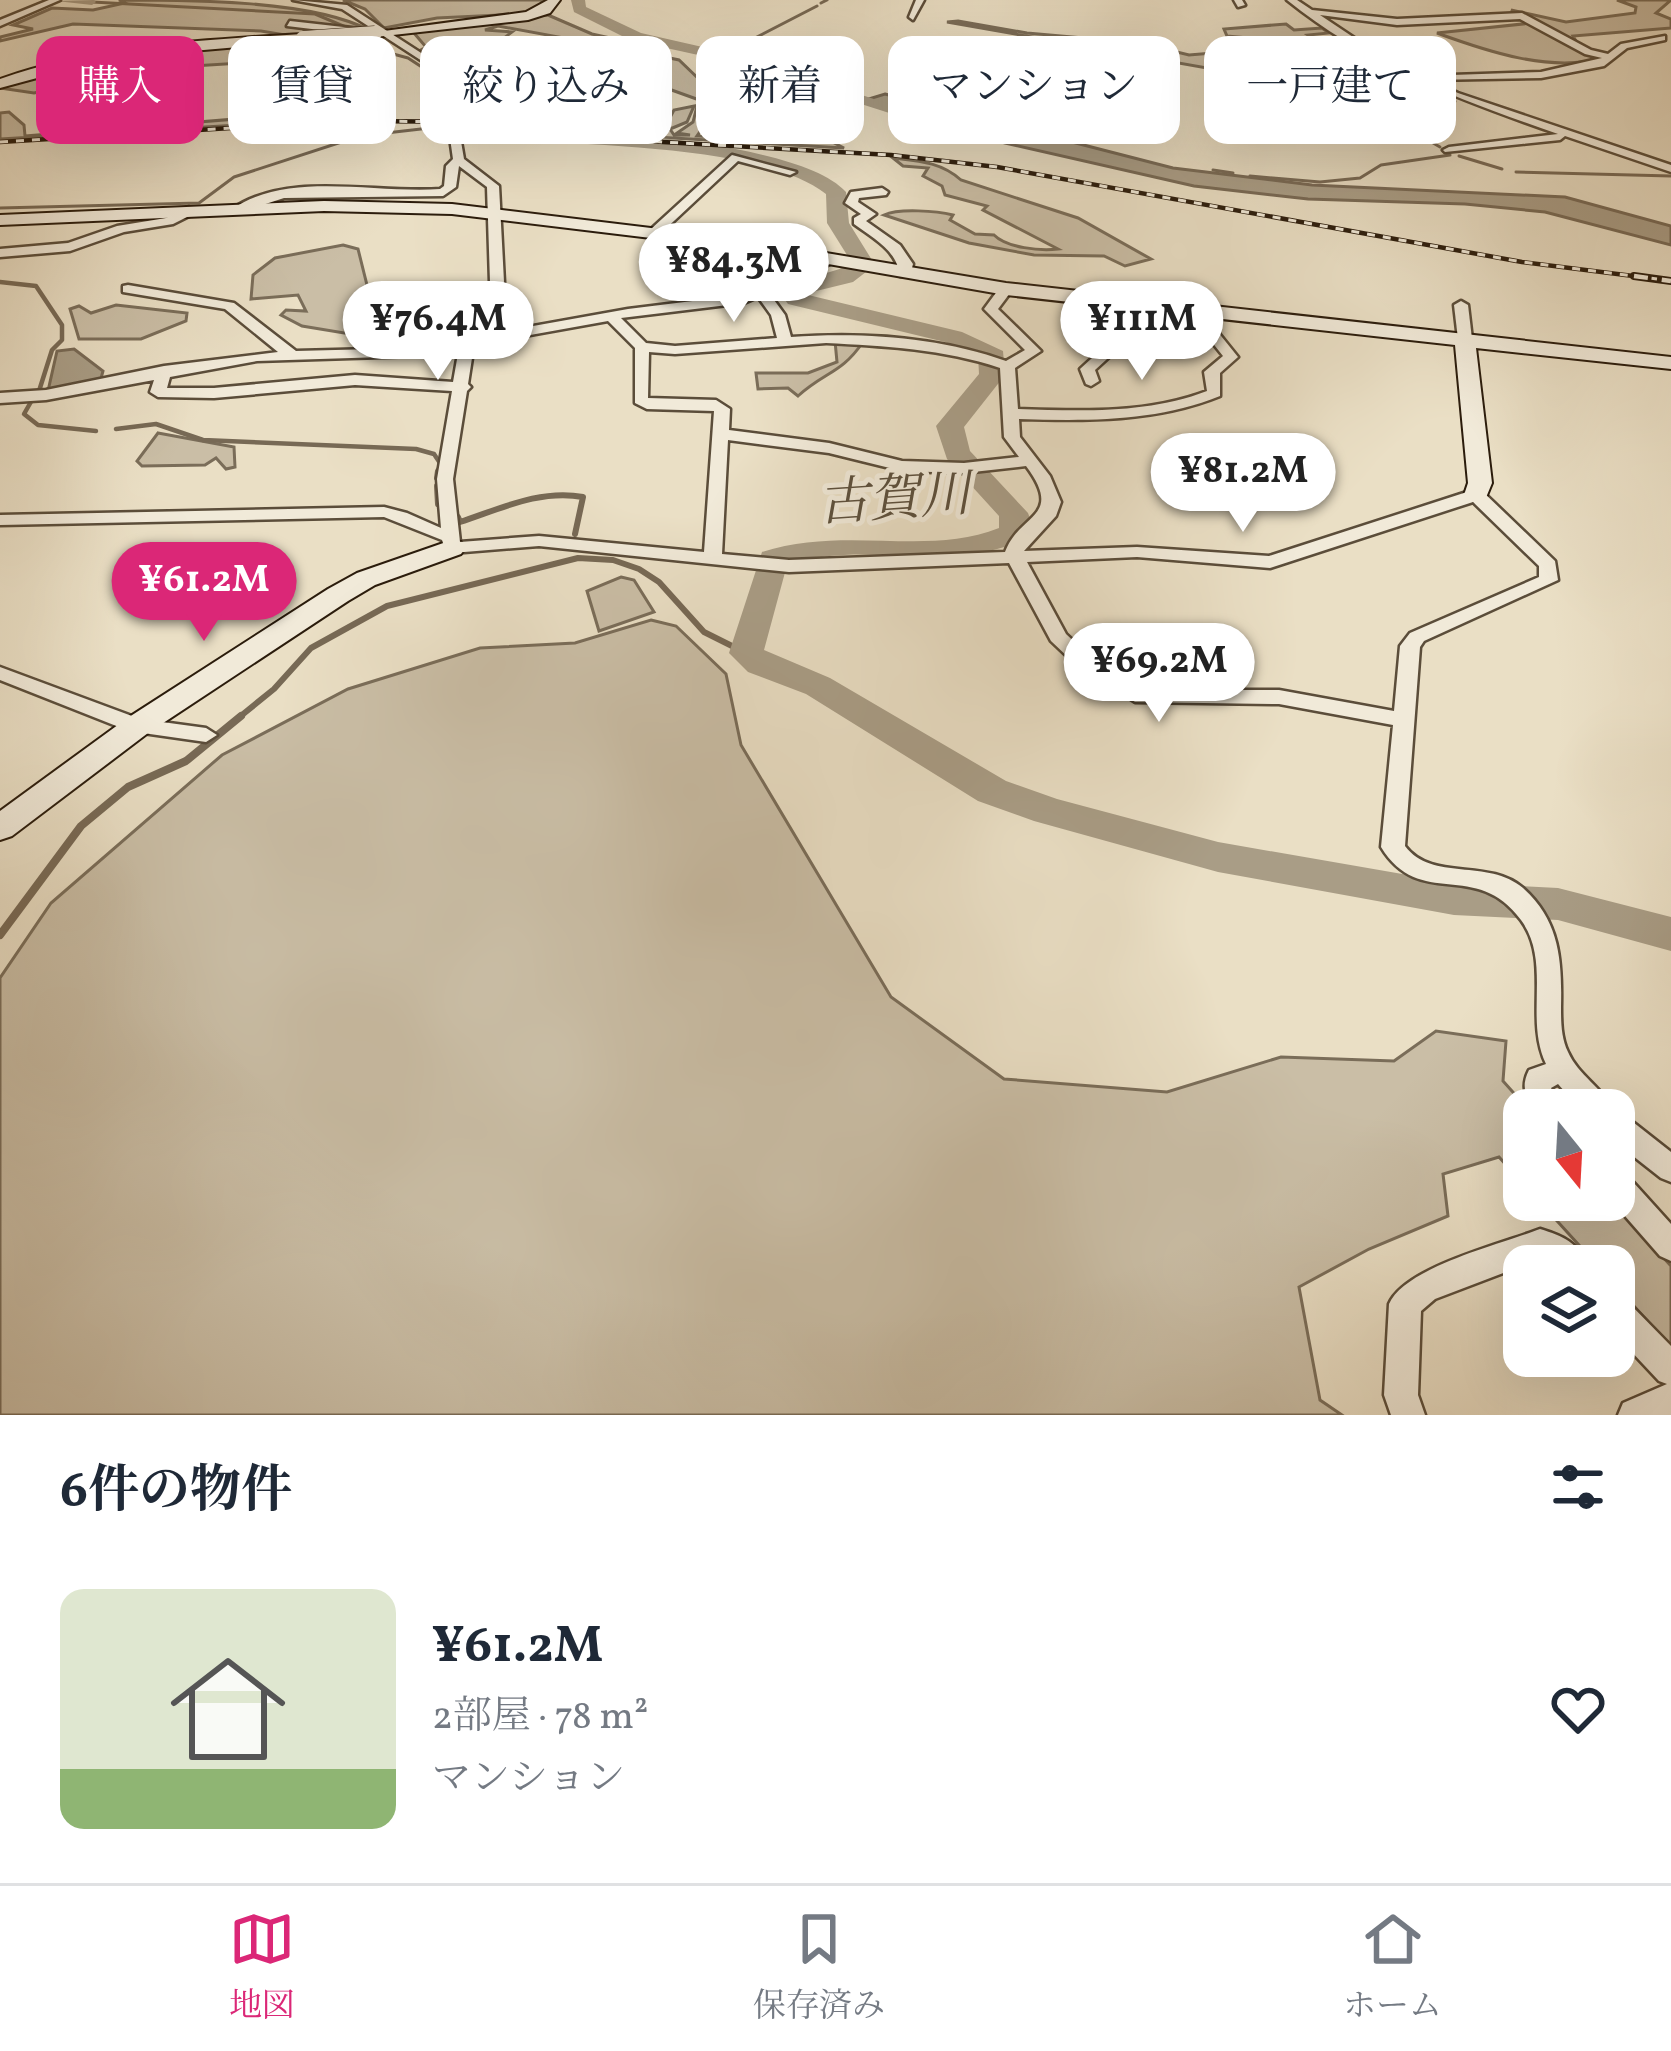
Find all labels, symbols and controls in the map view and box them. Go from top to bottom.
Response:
chip: 購入 [36,36,204,144]
chip: 賃貸 [228,36,396,144]
chip: 絞り込み [420,36,672,144]
chip: 新着 [696,36,864,144]
chip: マンション [888,36,1180,144]
chip: 一戸建て [1204,36,1456,144]
pin: ¥84.3M [636,223,832,325]
text: ¥84.3M [666,235,802,289]
pin: ¥76.4M [340,281,536,383]
pin: ¥111M [1058,281,1226,383]
text: ¥76.4M [370,293,506,347]
text: ¥111M [1087,293,1197,347]
pin: ¥81.2M [1145,433,1341,535]
text: ¥81.2M [1178,445,1308,499]
water label: 古賀川 [816,460,978,542]
pin: ¥61.2M [106,542,302,644]
text: ¥61.2M [139,554,269,608]
pin: ¥69.2M [1061,623,1257,725]
text: ¥69.2M [1091,635,1227,689]
north arrow [1503,1089,1635,1221]
map controls [1503,1089,1635,1377]
button: layers [1503,1245,1635,1377]
icon: filters [1545,1454,1611,1520]
text: 6件の物件 [60,1457,292,1528]
text: ¥61.2M [432,1612,603,1683]
icon: home [156,1637,300,1781]
icon: heart [1545,1676,1611,1742]
text: 2部屋 · 78 m² [432,1691,649,1745]
text: マンション [432,1753,625,1807]
tab: 地図 [229,1906,295,2031]
tab: 保存済み [753,1906,885,2031]
tab: ホーム [1343,1906,1442,2031]

